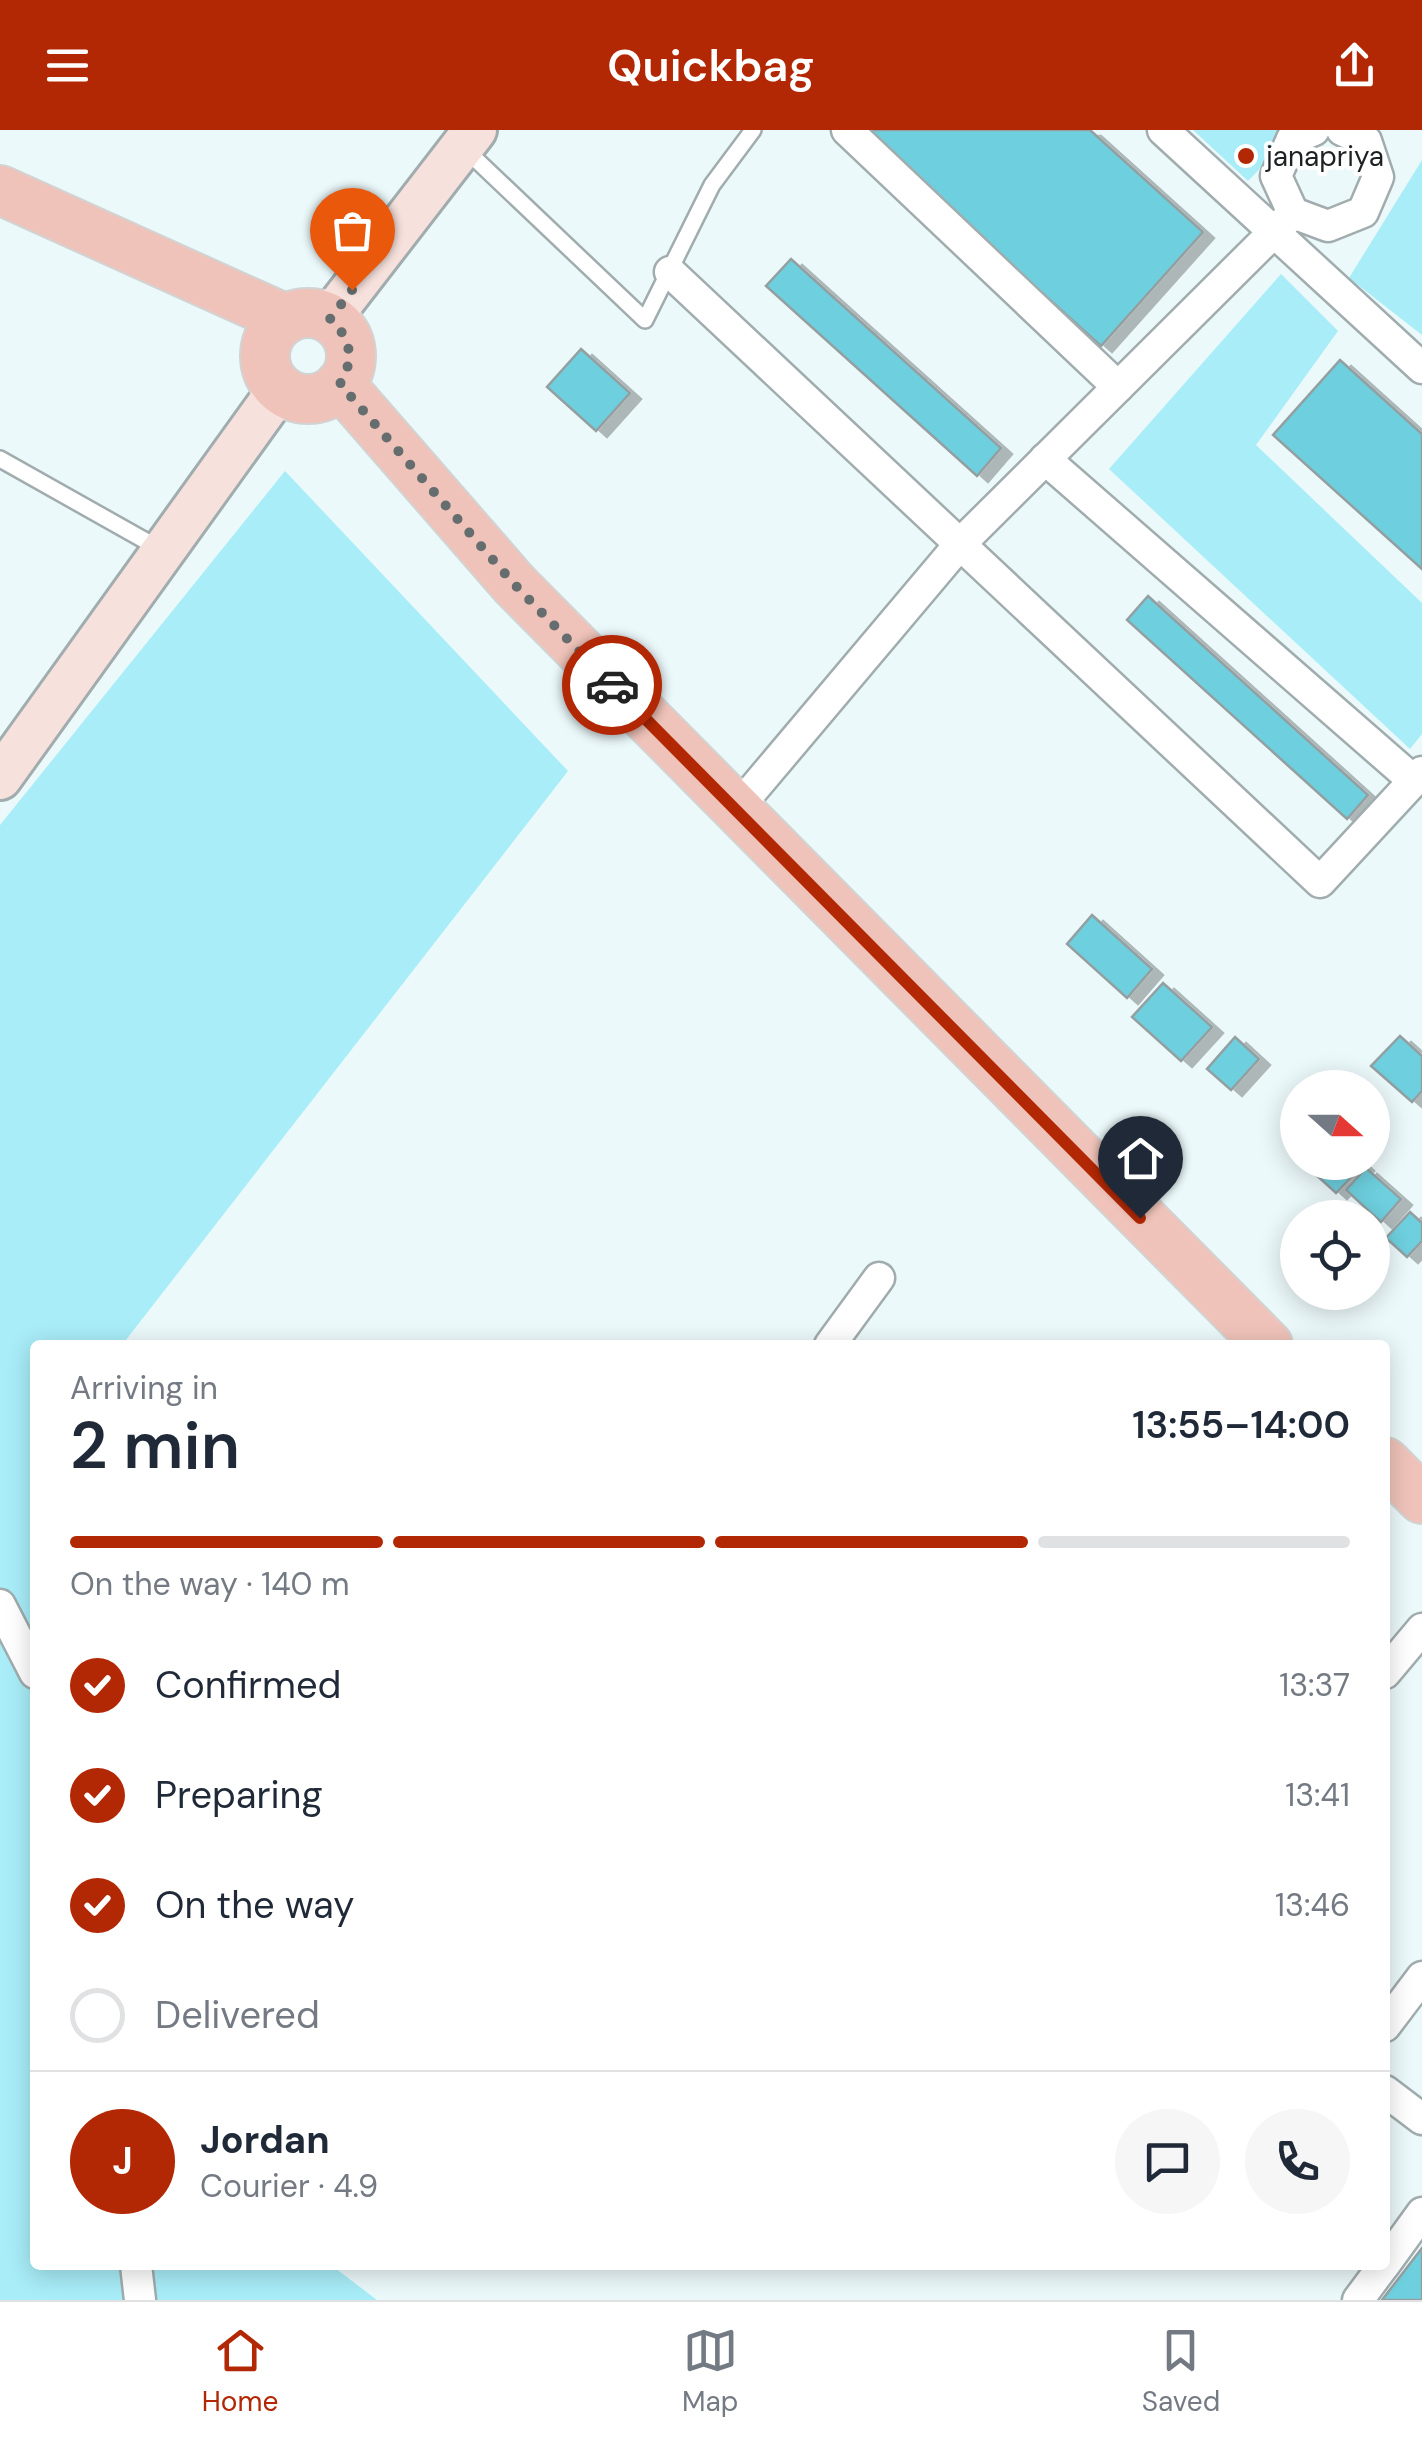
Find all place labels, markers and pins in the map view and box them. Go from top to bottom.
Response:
place label: janapriya [1265,138,1384,175]
marker: janapriya [1235,145,1257,167]
pin [310,188,395,291]
pin [1098,1116,1183,1219]

